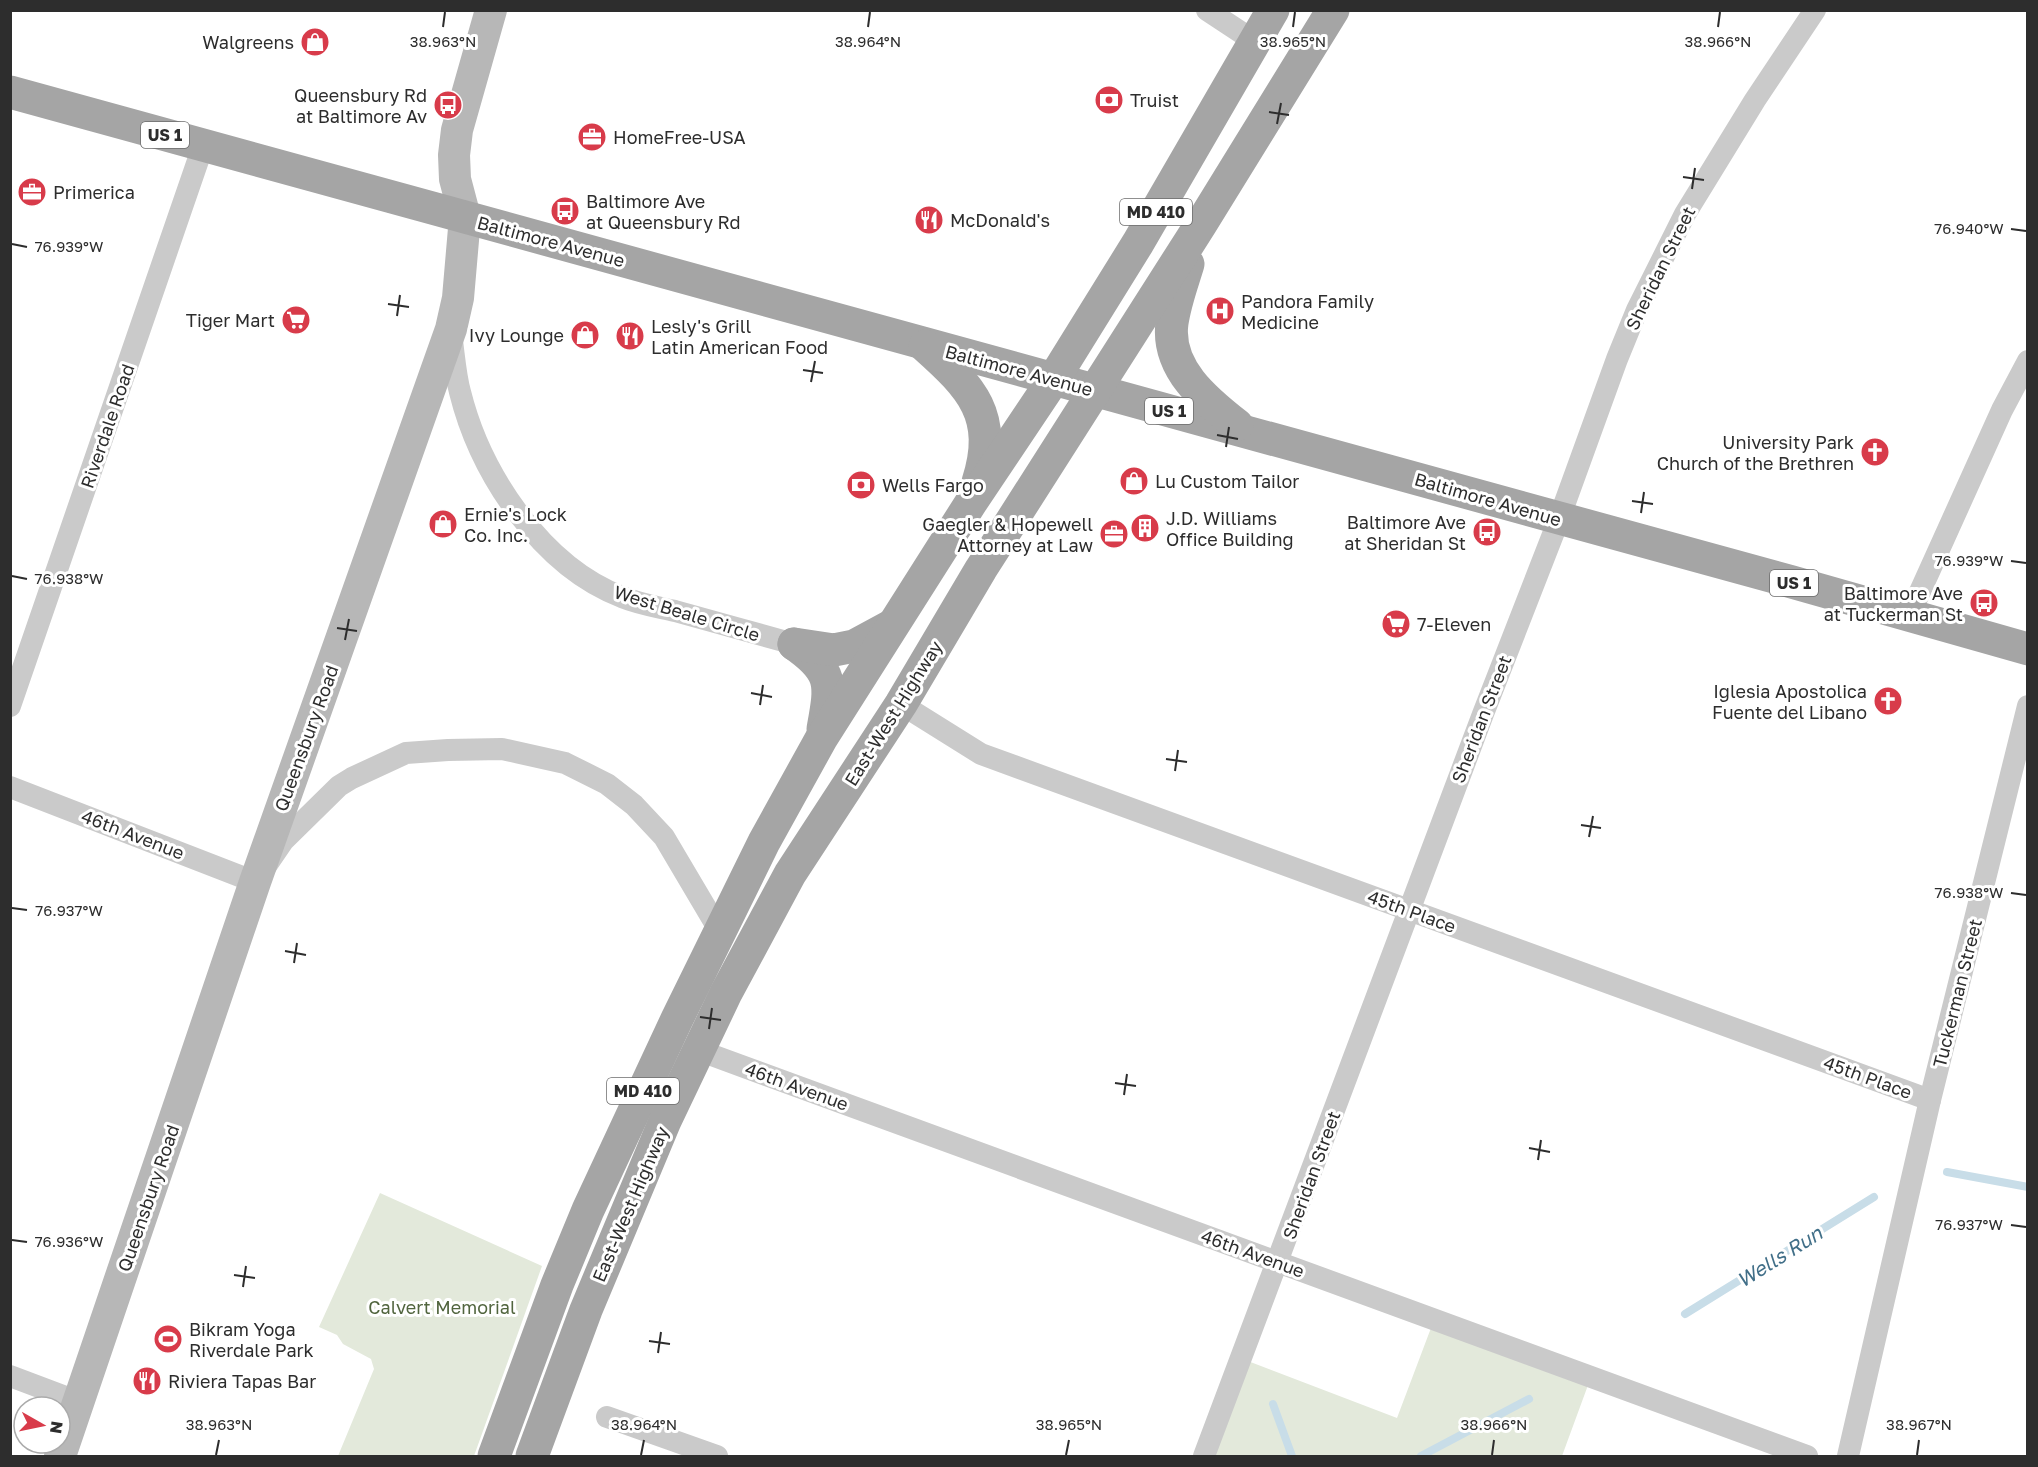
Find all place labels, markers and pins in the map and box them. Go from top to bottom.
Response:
shop icon: Walgreens [299,26,331,58]
place label: Walgreens [202,31,294,53]
place label: Queensbury Rd at Baltimore Av [294,84,427,127]
bank icon: Truist [1093,84,1125,116]
bus stop icon: Queensbury Rd at Baltimore Av [432,89,464,121]
place label: Truist [1130,89,1179,111]
office icon: HomeFree-USA [576,121,608,153]
place label: HomeFree-USA [613,126,746,148]
office icon: Primerica [16,176,48,208]
place label: Primerica [53,181,135,203]
place label: Baltimore Ave at Queensbury Rd [586,190,741,233]
bus stop icon: Baltimore Ave at Queensbury Rd [549,195,581,227]
restaurant icon: McDonald's [913,204,945,236]
place label: McDonald's [950,209,1050,231]
place label: Pandora Family Medicine [1241,290,1374,333]
hospital icon: Pandora Family Medicine [1204,295,1236,327]
supermarket icon: Tiger Mart [280,304,312,336]
place label: Tiger Mart [186,309,275,331]
place label: Lesly's Grill Latin American Food [651,315,828,358]
shop icon: Ivy Lounge [569,319,601,351]
restaurant icon: Lesly's Grill Latin American Food [614,320,646,352]
place label: Ivy Lounge [469,324,564,346]
place label: University Park Church of the Brethren [1657,431,1854,474]
church icon: University Park Church of the Brethren [1859,436,1891,468]
shop icon: Lu Custom Tailor [1118,465,1150,497]
bank icon: Wells Fargo [845,469,877,501]
place label: Lu Custom Tailor [1155,470,1299,492]
place label: Wells Fargo [882,474,984,496]
place label: Ernie's Lock Co. Inc. [464,503,567,546]
place label: J.D. Williams Office Building [1166,507,1294,550]
shop icon: Ernie's Lock Co. Inc. [427,508,459,540]
place label: Baltimore Ave at Sheridan St [1344,511,1466,554]
building icon: J.D. Williams Office Building [1129,512,1161,544]
place label: Gaegler & Hopewell Attorney at Law [922,513,1093,556]
bus stop icon: Baltimore Ave at Sheridan St [1471,516,1503,548]
office icon: Gaegler & Hopewell Attorney at Law [1098,518,1130,550]
place label: Baltimore Ave at Tuckerman St [1824,582,1963,625]
bus stop icon: Baltimore Ave at Tuckerman St [1968,587,2000,619]
supermarket icon: 7-Eleven [1380,608,1412,640]
place label: 7-Eleven [1417,613,1491,635]
place label: Iglesia Apostolica Fuente del Libano [1712,680,1867,723]
church icon: Iglesia Apostolica Fuente del Libano [1872,685,1904,717]
place label: Bikram Yoga Riverdale Park [189,1318,314,1361]
sports icon: Bikram Yoga Riverdale Park [152,1323,184,1355]
restaurant icon: Riviera Tapas Bar [131,1365,163,1397]
place label: Riviera Tapas Bar [168,1370,316,1392]

